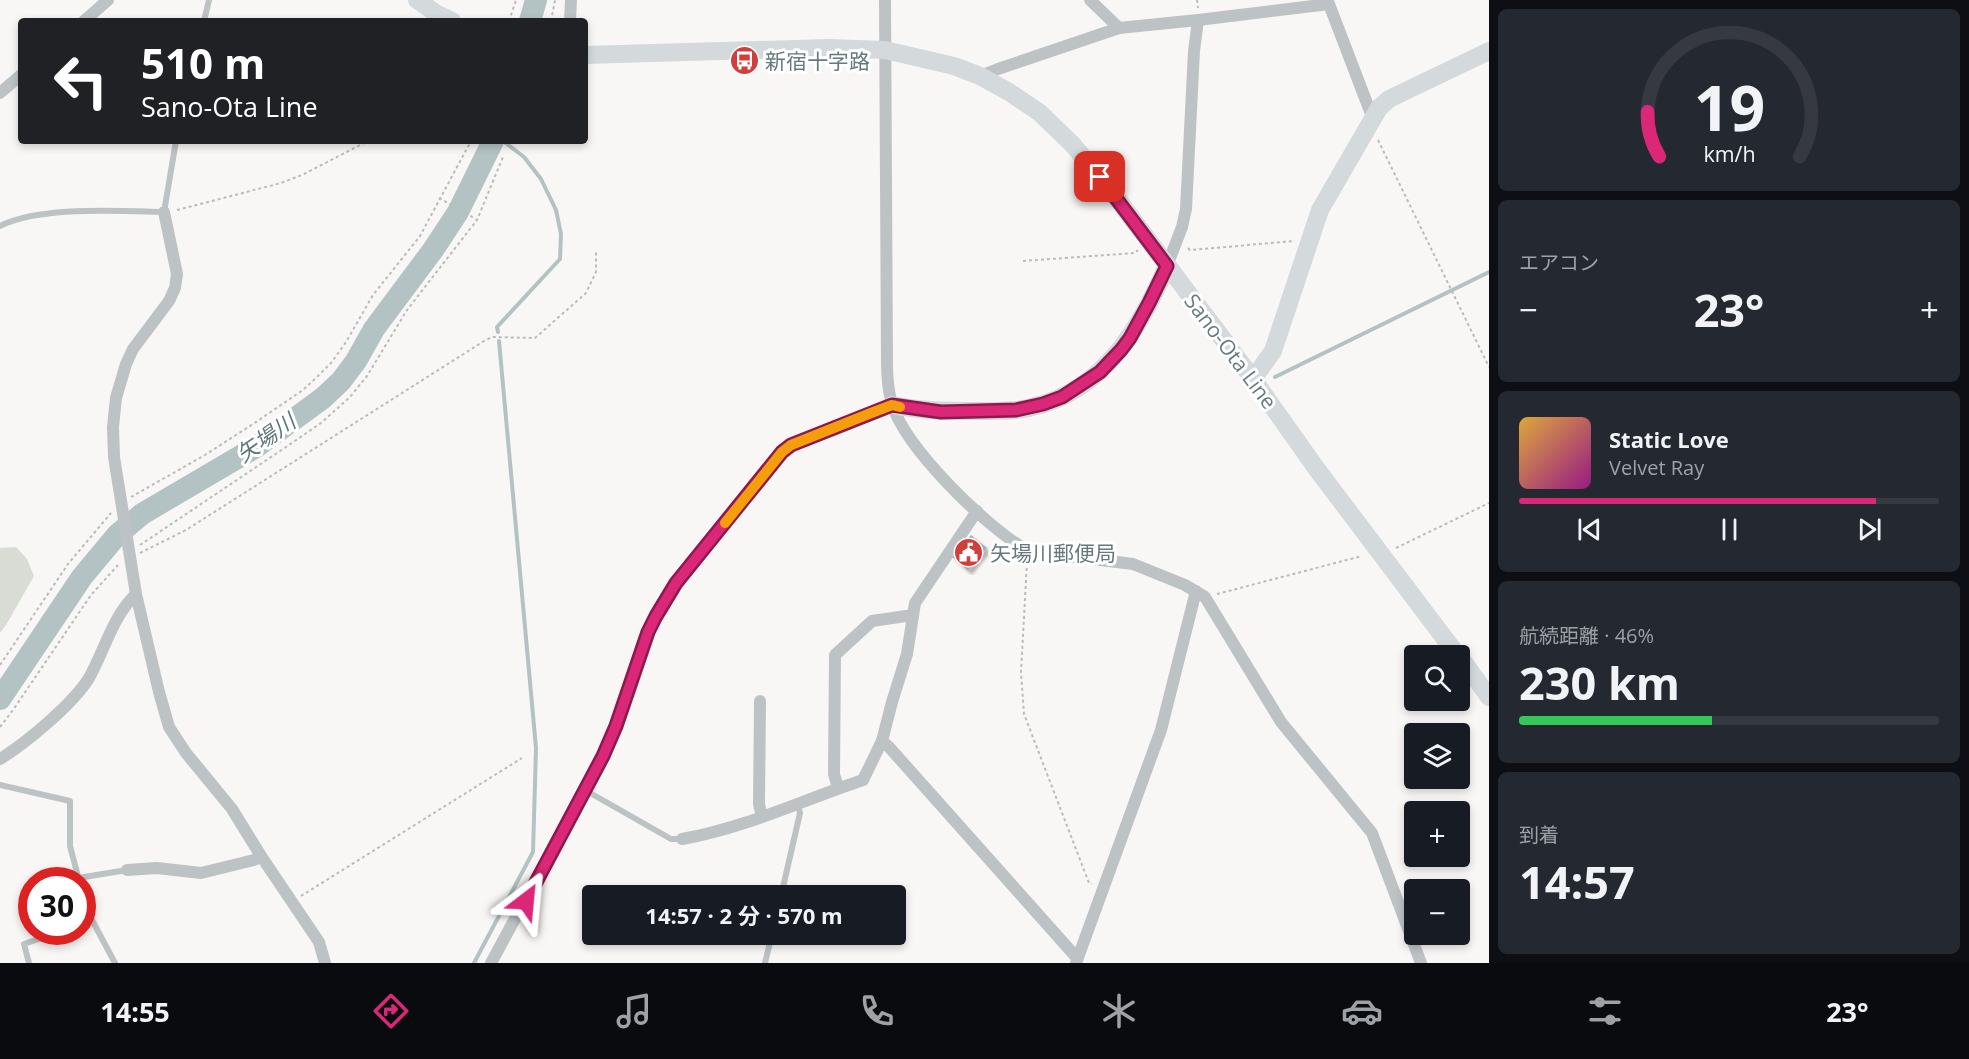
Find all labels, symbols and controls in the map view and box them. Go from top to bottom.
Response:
text: 510 m [141,34,265,91]
icon: left [42,42,120,120]
bus stop icon: 新宿十字路 [728,45,760,77]
place label: 新宿十字路 [765,47,870,75]
text: 19 [1693,64,1765,149]
text: Sano-Ota Line [141,88,318,125]
text: km/h [1703,139,1755,168]
pin [1074,151,1125,202]
icon: arrive [1083,160,1116,193]
text: エアコン [1519,249,1599,276]
text: 23° [1694,279,1764,340]
text: − [1519,287,1538,332]
text: + [1920,287,1939,332]
street label: Sano-Ota Line [1178,288,1284,414]
water label: 矢場川 [229,405,302,468]
text: Static Love [1609,424,1729,454]
text: Velvet Ray [1609,454,1704,481]
icon: previous [1573,513,1606,546]
icon: pause [1713,513,1746,546]
icon: next [1853,513,1886,546]
public building icon: 矢場川郵便局 [953,537,985,569]
place label: 矢場川郵便局 [990,539,1116,567]
text: 航続距離 · 46% [1519,622,1654,649]
map controls [1404,645,1470,945]
button: search [1404,645,1470,711]
text: 230 km [1519,652,1680,713]
button: layers [1404,723,1470,789]
button: + [1404,801,1470,867]
text: 到着 [1519,821,1559,848]
text: 14:57 [1519,851,1635,912]
speed limit sign: 30 [18,867,96,945]
position arrow [494,869,558,933]
button: − [1404,879,1470,945]
text: 14:57 · 2 分 · 570 m [645,900,843,930]
icon: directions [370,990,412,1032]
icon: music [613,990,655,1032]
icon: phone [856,990,898,1032]
icon: climate [1098,990,1140,1032]
icon: car [1341,990,1383,1032]
icon: filters [1584,990,1626,1032]
text: 14:55 [100,993,170,1030]
text: 23° [1826,993,1869,1030]

